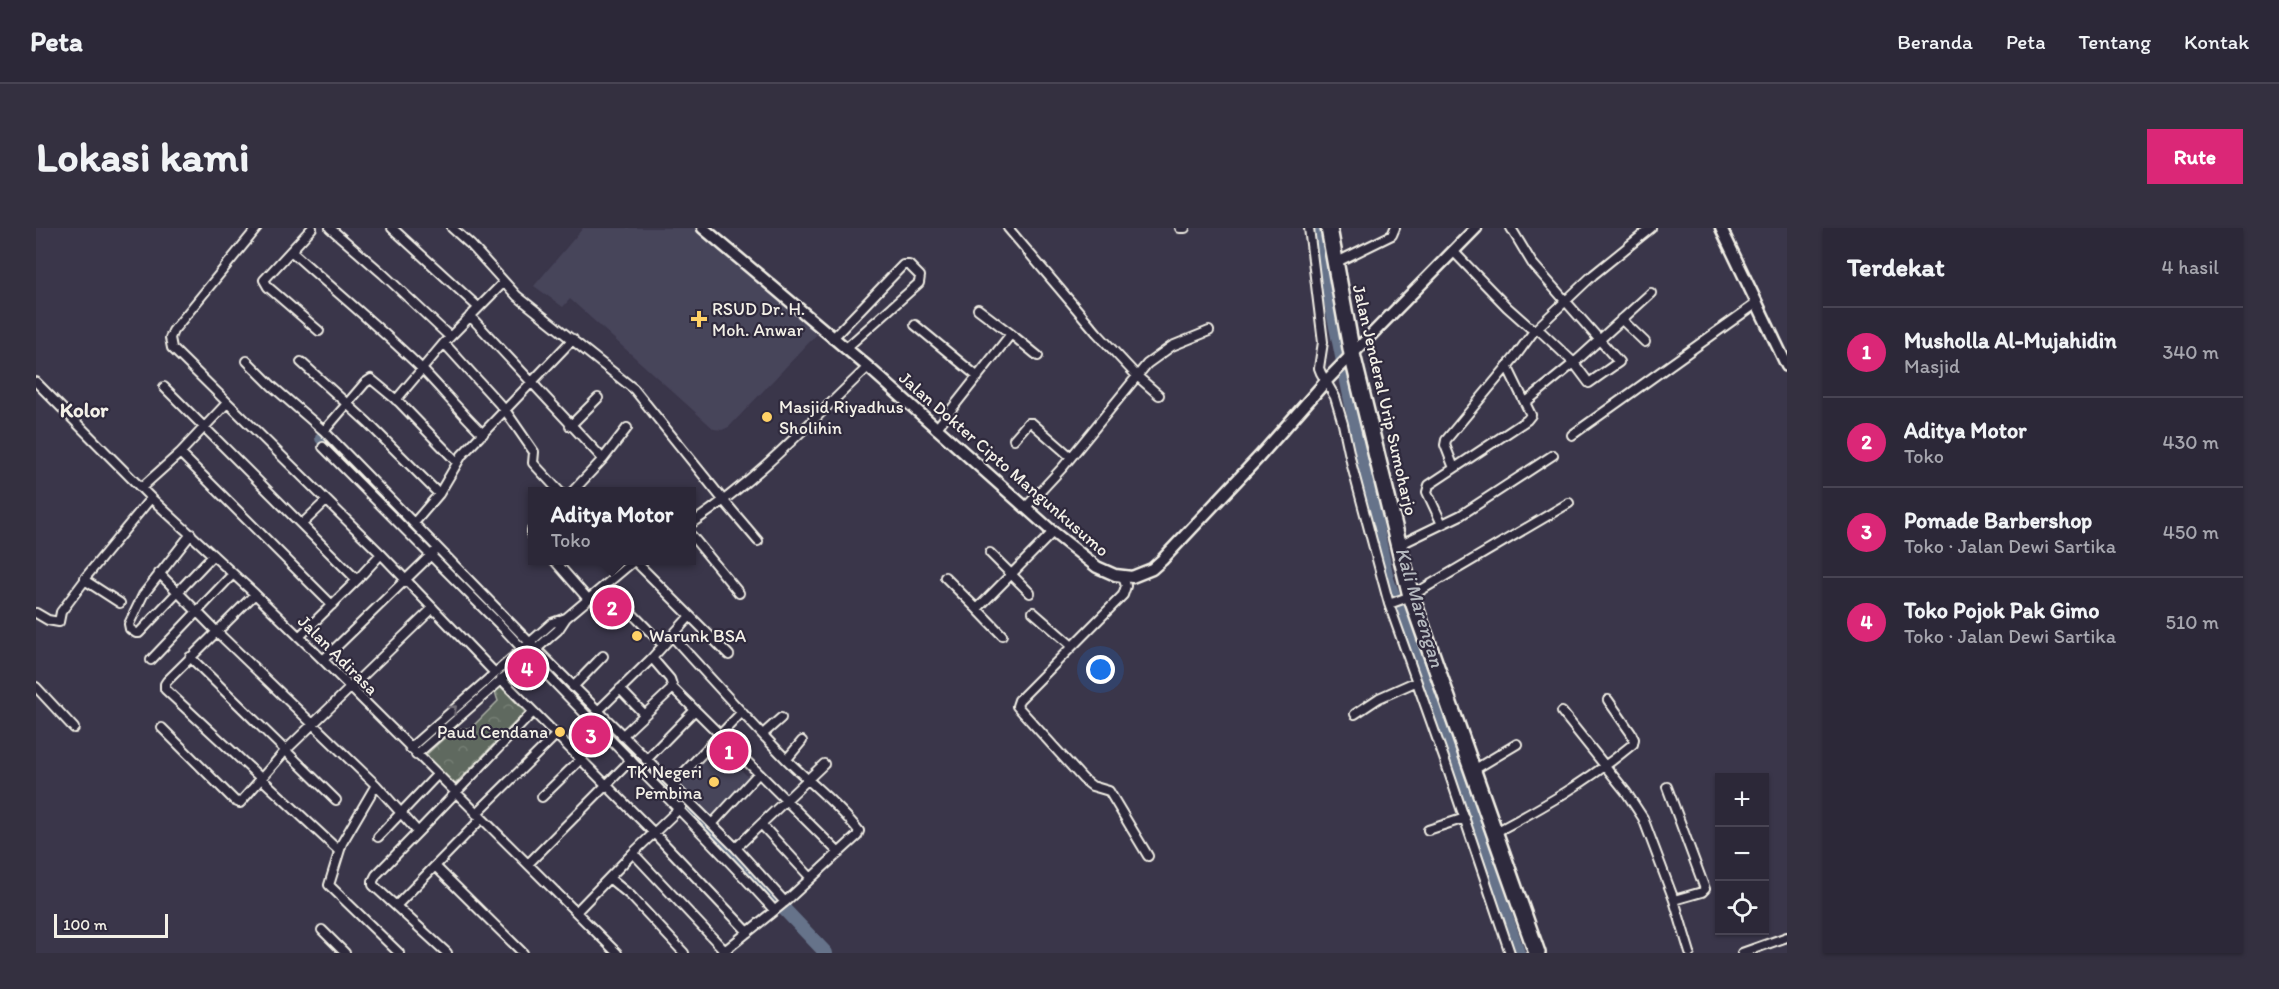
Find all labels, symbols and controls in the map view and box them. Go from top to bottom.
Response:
text: Peta [30,24,83,58]
text: Beranda [1897,29,1973,54]
text: Peta [2006,29,2046,54]
text: Tentang [2079,29,2151,54]
text: Kontak [2184,29,2249,54]
button: Rute [2147,129,2243,184]
text: Lokasi kami [36,131,250,182]
text: Terdekat [1847,251,1945,283]
text: 4 hasil [2162,255,2219,279]
street label: Jalan Jenderal Urip Sumoharjo [1348,282,1422,518]
place label: RSUD Dr. H. Moh. Anwar [712,298,805,341]
marker: RSUD Dr. H. Moh. Anwar [690,310,708,328]
text: Musholla Al-Mujahidin [1904,327,2117,354]
text: 1 [1862,340,1871,364]
text: 340 m [2162,340,2219,364]
text: Masjid [1904,354,1960,378]
street label: Jalan Dokter Cipto Mangunkusumo [894,367,1114,561]
place label: Masjid Riyadhus Sholihin [779,396,904,439]
district label: Kolor [60,397,109,422]
marker: Masjid Riyadhus Sholihin [760,410,774,424]
text: Aditya Motor [1904,417,2027,444]
text: 2 [1861,430,1872,454]
text: 430 m [2162,430,2219,454]
text: Toko [1904,444,1944,468]
popup [528,487,696,565]
text: Aditya Motor [551,501,673,528]
text: Pomade Barbershop [1904,507,2092,534]
text: 3 [1861,520,1872,544]
text: 450 m [2163,520,2219,544]
text: Toko [551,528,591,552]
text: Toko · Jalan Dewi Sartika [1904,534,2116,558]
water label: Kali Marengan [1390,544,1450,670]
pin: 2 [592,584,632,629]
text: Toko Pojok Pak Gimo [1904,597,2099,624]
street label: Jalan Adirasa [293,610,383,700]
text: 4 [1860,610,1873,634]
text: 510 m [2166,610,2219,634]
text: Toko · Jalan Dewi Sartika [1904,624,2116,648]
place label: Warunk BSA [649,625,747,647]
marker: Warunk BSA [630,629,644,643]
pin: 4 [508,646,546,690]
your location [1086,655,1115,684]
one-way arrow [446,705,457,716]
pin: 3 [572,712,610,758]
place label: Paud Cendana [437,721,548,743]
marker: Paud Cendana [553,725,567,739]
pin: 1 [710,728,748,774]
place label: TK Negeri Pembina [627,761,703,804]
map controls [1715,773,1769,935]
button: + [1715,773,1769,827]
marker: TK Negeri Pembina [707,775,721,789]
button: − [1715,827,1769,881]
button: locate [1715,881,1769,935]
scale bar [54,911,168,938]
text: 100 m [63,915,107,934]

